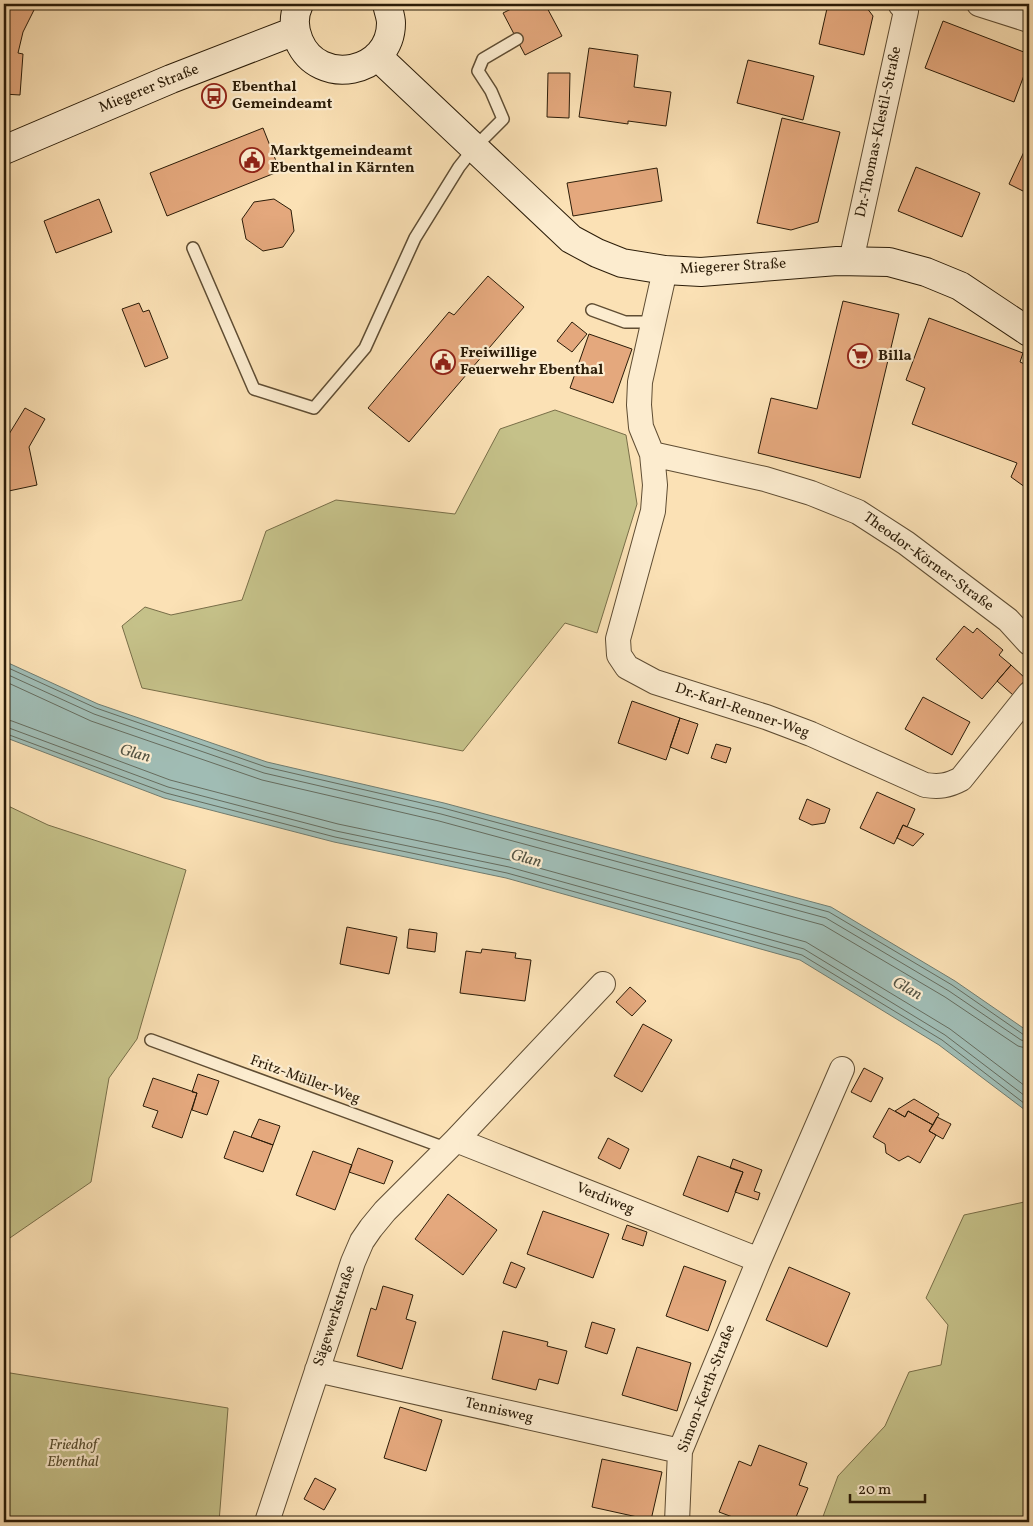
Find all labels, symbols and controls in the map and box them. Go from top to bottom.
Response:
street label: Dr.-Thomas-Klestil-Straße [851,45,907,219]
street label: Miegerer Straße [96,59,202,119]
place label: Ebenthal Gemeindeamt [232,77,333,115]
bus stop icon: Ebenthal Gemeindeamt [201,83,227,109]
place label: Marktgemeindeamt Ebenthal in Kärnten [270,141,415,179]
public building icon: Marktgemeindeamt Ebenthal in Kärnten [239,147,265,173]
street label: Miegerer Straße [679,254,787,280]
place label: Freiwillige Feuerwehr Ebenthal [460,343,603,381]
supermarket icon: Billa [847,343,873,369]
place label: Billa [878,346,912,367]
public building icon: Freiwillige Feuerwehr Ebenthal [430,349,456,375]
street label: Theodor-Körner-Straße [858,507,998,617]
street label: Dr.-Karl-Renner-Weg [672,678,812,744]
water label: Glan [117,739,153,769]
water label: Glan [508,844,544,874]
water label: Glan [888,972,926,1006]
street label: Fritz-Müller-Weg [247,1050,363,1110]
street label: Verdiweg [573,1178,638,1220]
street label: Sägewerkstraße [309,1263,361,1369]
street label: Simon-Kerth-Straße [673,1322,741,1456]
street label: Tennisweg [463,1393,536,1429]
park label: Friedhof Ebenthal [47,1435,100,1473]
scale bar [850,1471,926,1503]
text: 20 m [858,1480,891,1501]

